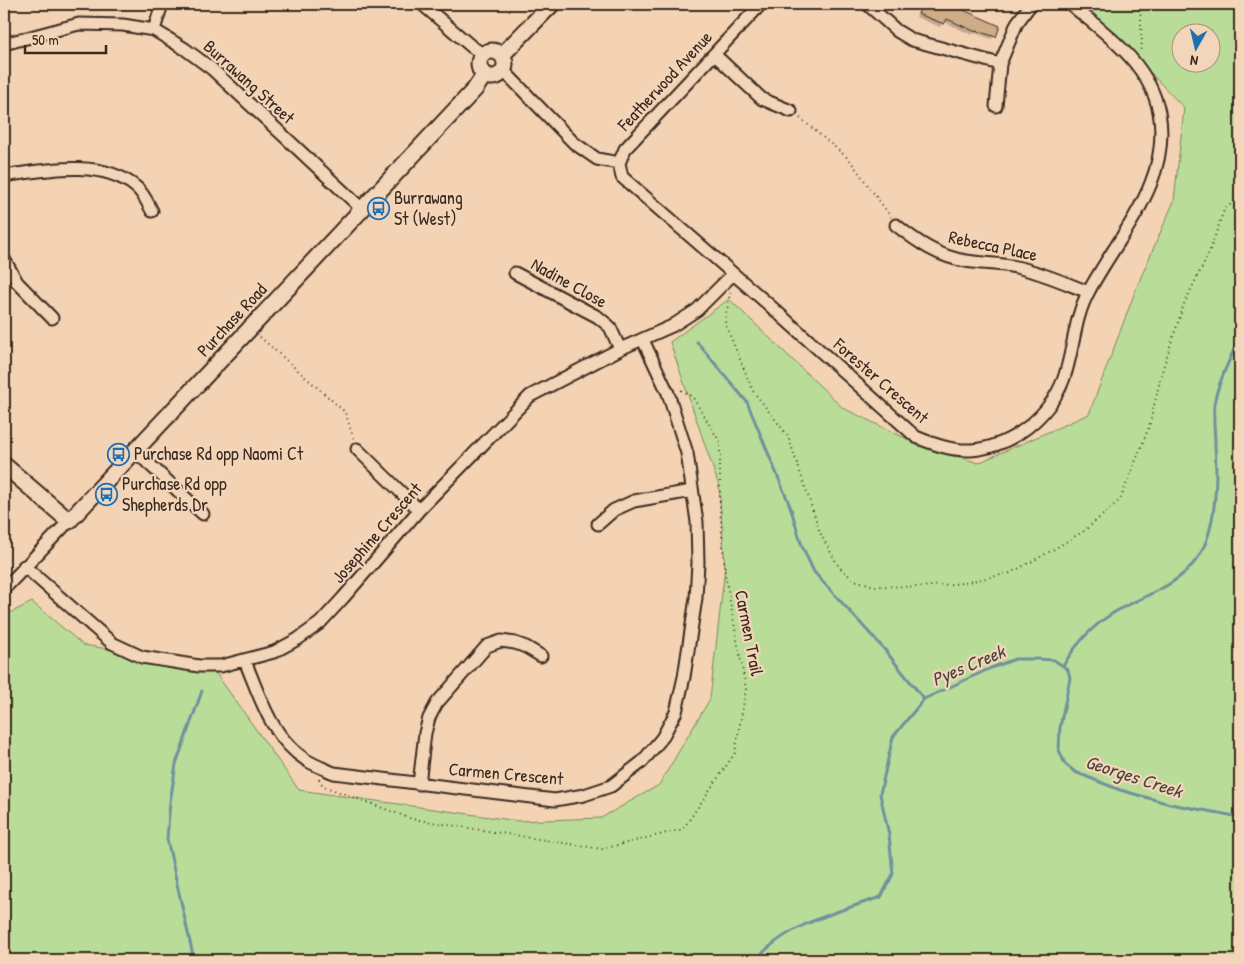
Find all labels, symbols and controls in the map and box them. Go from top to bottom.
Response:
scale bar [25,22,106,54]
north arrow [1172,22,1222,72]
street label: Featherwood Avenue [611,25,718,137]
text: 50 m [32,29,59,50]
street label: Burrawang Street [198,34,301,130]
text: N [1189,51,1199,71]
place label: Burrawang St (West) [394,185,463,231]
bus stop icon: Burrawang St (West) [366,196,390,220]
street label: Rebecca Place [947,224,1040,267]
street label: Nadine Close [527,251,612,314]
street label: Purchase Road [191,277,272,362]
street label: Forester Crescent [828,332,935,430]
place label: Purchase Rd opp Naomi Ct [134,441,304,466]
bus stop icon: Purchase Rd opp Naomi Ct [106,442,130,466]
place label: Purchase Rd opp Shepherds Dr [122,471,227,517]
street label: Josephine Crescent [326,476,428,588]
bus stop icon: Purchase Rd opp Shepherds Dr [94,482,118,506]
street label: Carmen Trail [729,588,770,678]
water label: Pyes Creek [927,637,1011,692]
water label: Georges Creek [1082,748,1188,804]
street label: Carmen Crescent [448,756,565,791]

